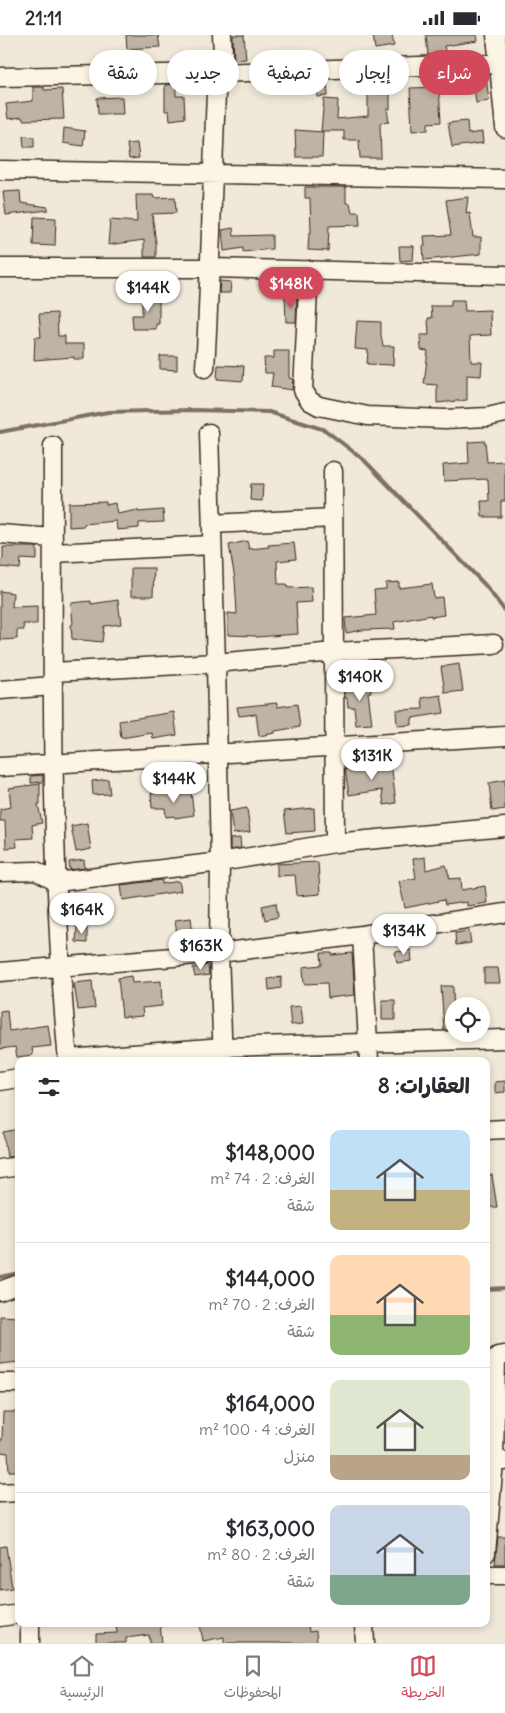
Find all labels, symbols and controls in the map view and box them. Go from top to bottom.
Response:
text: 21:11 [25,6,62,30]
chip: شقة [89,50,157,95]
chip: جديد [167,50,239,95]
chip: تصفية [249,50,329,95]
chip: إيجار [339,50,409,95]
chip: شراء [419,50,490,95]
pin: $148K [256,267,326,309]
pin: $144K [113,271,183,313]
text: $148K [269,273,313,293]
text: $144K [126,277,170,297]
pin: $140K [325,659,395,702]
text: $140K [338,666,382,686]
pin: $131K [337,739,407,781]
text: $131K [352,745,392,765]
pin: $144K [139,761,209,804]
text: $144K [152,768,196,788]
pin: $164K [47,893,117,935]
text: $164K [60,899,104,919]
pin: $134K [369,913,439,956]
text: $134K [382,920,426,940]
pin: $163K [166,929,236,971]
text: $163K [179,935,223,955]
map controls [445,997,490,1042]
button: locate [445,997,490,1042]
text: العقارات: 8 [378,1072,470,1099]
icon: filters [35,1073,63,1101]
text: $148,000 [225,1139,315,1166]
icon: home [370,1150,430,1210]
text: الغرف: 2 · 74 m² [210,1168,315,1188]
text: شقة [287,1195,315,1215]
text: $144,000 [225,1265,315,1292]
icon: home [370,1275,430,1335]
text: الغرف: 2 · 70 m² [209,1294,315,1314]
text: شقة [287,1321,315,1341]
text: $164,000 [225,1390,315,1417]
icon: home [370,1400,430,1460]
text: الغرف: 4 · 100 m² [199,1419,315,1439]
text: منزل [283,1446,315,1466]
text: $163,000 [225,1515,315,1542]
icon: home [370,1525,430,1585]
text: الغرف: 2 · 80 m² [207,1544,315,1564]
text: شقة [287,1571,315,1591]
tab: الرئيسية [60,1652,104,1705]
tab: المحفوظات [224,1652,281,1705]
tab: الخريطة [401,1652,445,1705]

